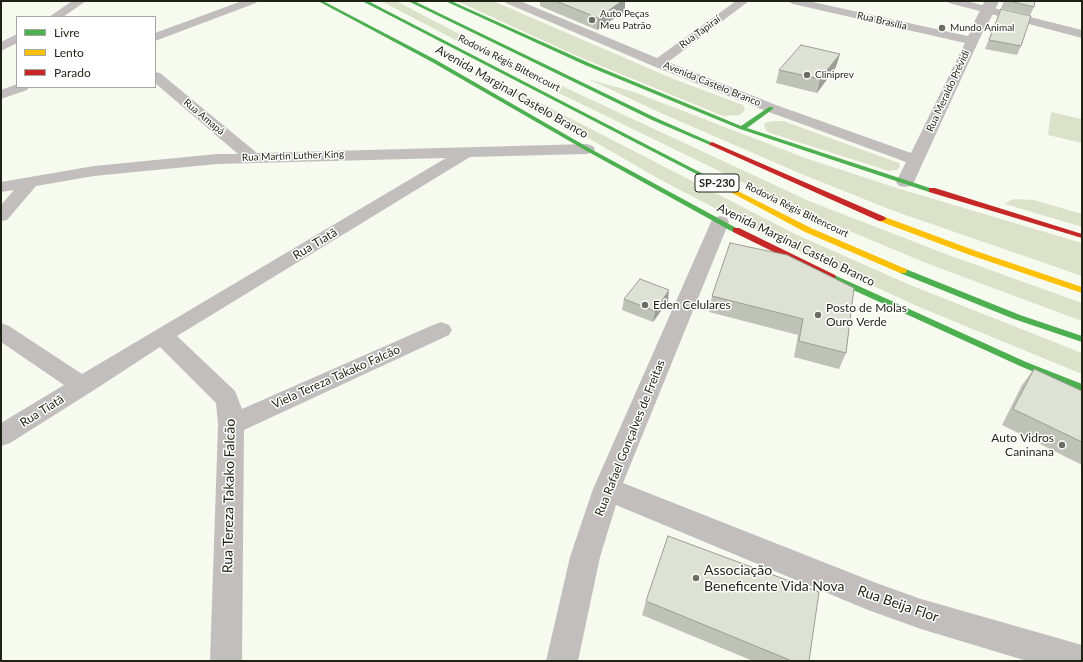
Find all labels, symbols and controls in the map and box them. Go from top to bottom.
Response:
place label: Auto Peças Meu Patrão [600,8,651,32]
street label: Rua Brasília [856,9,908,33]
street label: Rua Tapiraí [677,13,723,51]
marker: Auto Peças Meu Patrão [587,15,597,25]
legend [16,16,156,88]
place label: Mundo Animal [950,22,1014,34]
marker: Mundo Animal [937,23,947,33]
text: Livre [54,25,80,40]
street label: Rodovia Régis Bittencourt [456,32,562,94]
street label: Avenida Marginal Castelo Branco [433,42,591,142]
text: Lento [54,45,84,60]
street label: Rua Meraldo Prévidi [924,48,972,134]
street label: Avenida Castelo Branco [662,59,762,109]
text: Parado [54,65,91,80]
place label: Cliniprev [815,69,854,81]
marker: Cliniprev [802,70,812,80]
street label: Rua Amapá [181,96,227,138]
street label: Rua Martin Luther King [242,148,344,164]
road number: SP-230 [695,174,739,192]
street label: Rodovia Régis Bittencourt [744,180,850,240]
street label: Avenida Marginal Castelo Branco [715,200,877,290]
street label: Rua Tiatã [290,225,340,263]
place label: Eden Celulares [653,298,731,312]
marker: Eden Celulares [640,300,650,310]
place label: Posto de Molas Ouro Verde [826,301,907,329]
marker: Posto de Molas Ouro Verde [813,310,823,320]
street label: Viela Tereza Takako Falcão [270,342,402,412]
street label: Rua Rafael Gonçalves de Freitas [592,358,668,518]
street label: Rua Tiatã [17,392,67,430]
street label: Rua Tereza Takako Falcão [219,419,239,573]
place label: Auto Vidros Caninana [991,431,1054,459]
marker: Auto Vidros Caninana [1057,440,1067,450]
place label: Associação Beneficente Vida Nova [704,562,845,594]
marker: Associação Beneficente Vida Nova [691,573,701,583]
street label: Rua Beija Flor [855,582,941,626]

